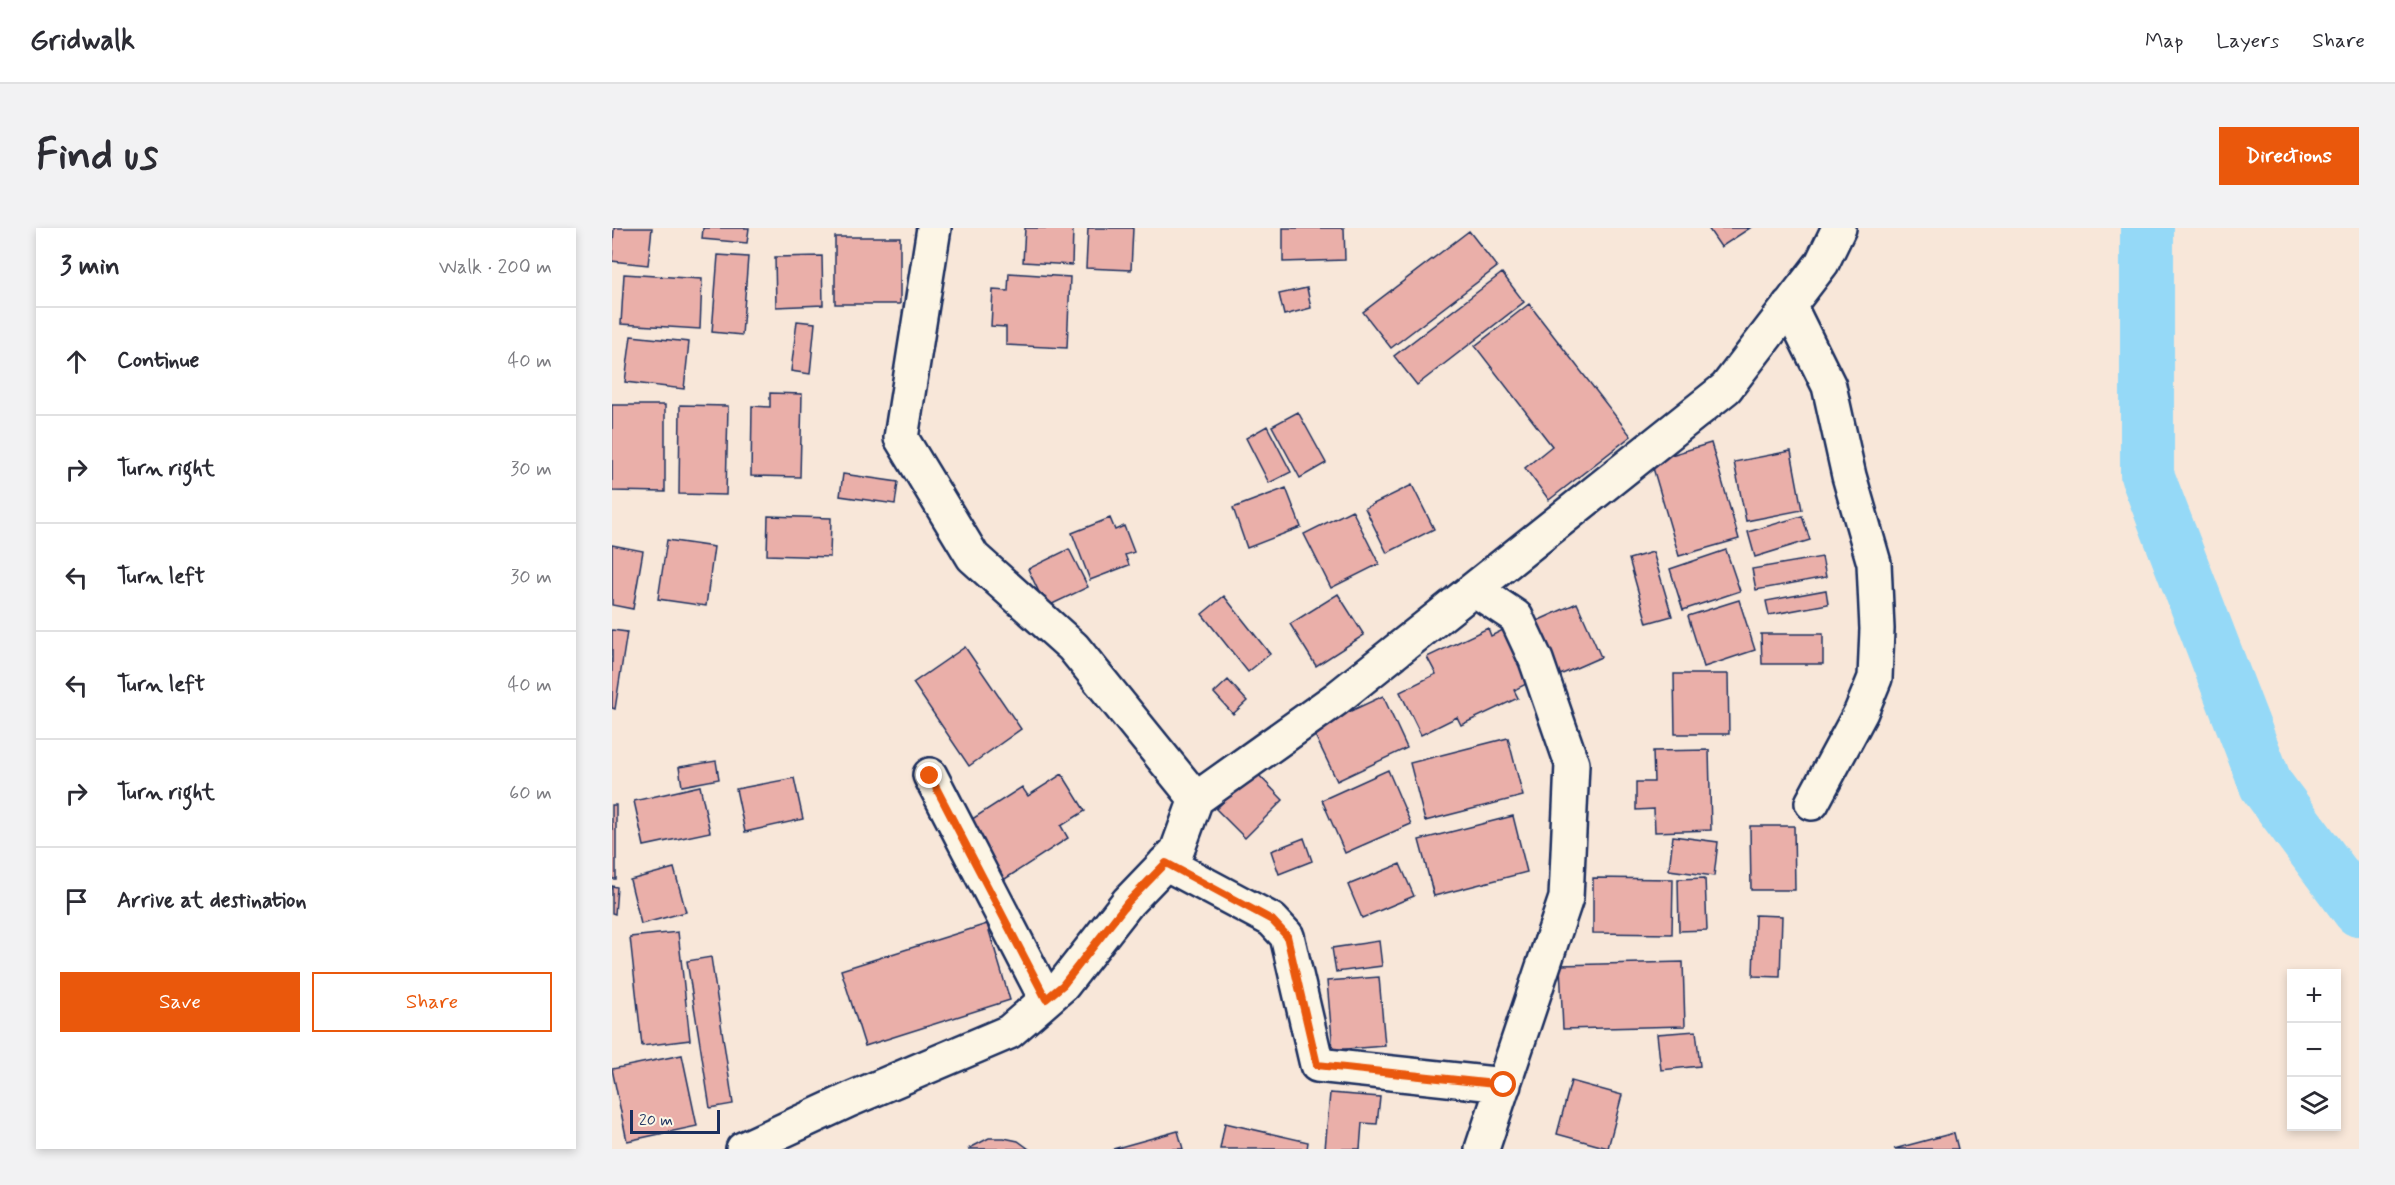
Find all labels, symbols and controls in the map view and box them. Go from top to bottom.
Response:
text: Gridwalk [30,23,135,60]
text: Map [2145,27,2183,55]
text: Layers [2216,27,2279,55]
text: Share [2312,27,2365,55]
button: Directions [2219,127,2359,185]
text: Find us [36,129,158,184]
text: 3 min [60,250,120,284]
text: Walk · 200 m [439,254,552,281]
icon: ahead [60,345,93,378]
text: Continue [117,347,199,375]
text: 40 m [508,348,552,375]
icon: right [60,453,93,486]
text: Turn right [117,455,215,483]
text: 30 m [510,456,552,483]
icon: left [60,561,93,594]
text: Turn left [117,563,205,591]
text: 30 m [510,564,552,591]
icon: left [60,669,93,702]
text: Turn left [117,671,205,699]
text: 40 m [508,672,552,699]
route end [916,762,942,788]
icon: right [60,777,93,810]
text: Turn right [117,779,215,807]
text: 60 m [509,780,552,807]
icon: arrive [60,885,93,918]
text: Arrive at destination [117,887,307,915]
map controls [2287,969,2341,1131]
button: + [2287,969,2341,1023]
button: Save [60,972,300,1032]
button: Share [312,972,552,1032]
button: − [2287,1023,2341,1077]
route start [1490,1071,1516,1097]
button: layers [2287,1077,2341,1131]
scale bar [630,1107,720,1134]
text: 20 m [639,1110,673,1131]

